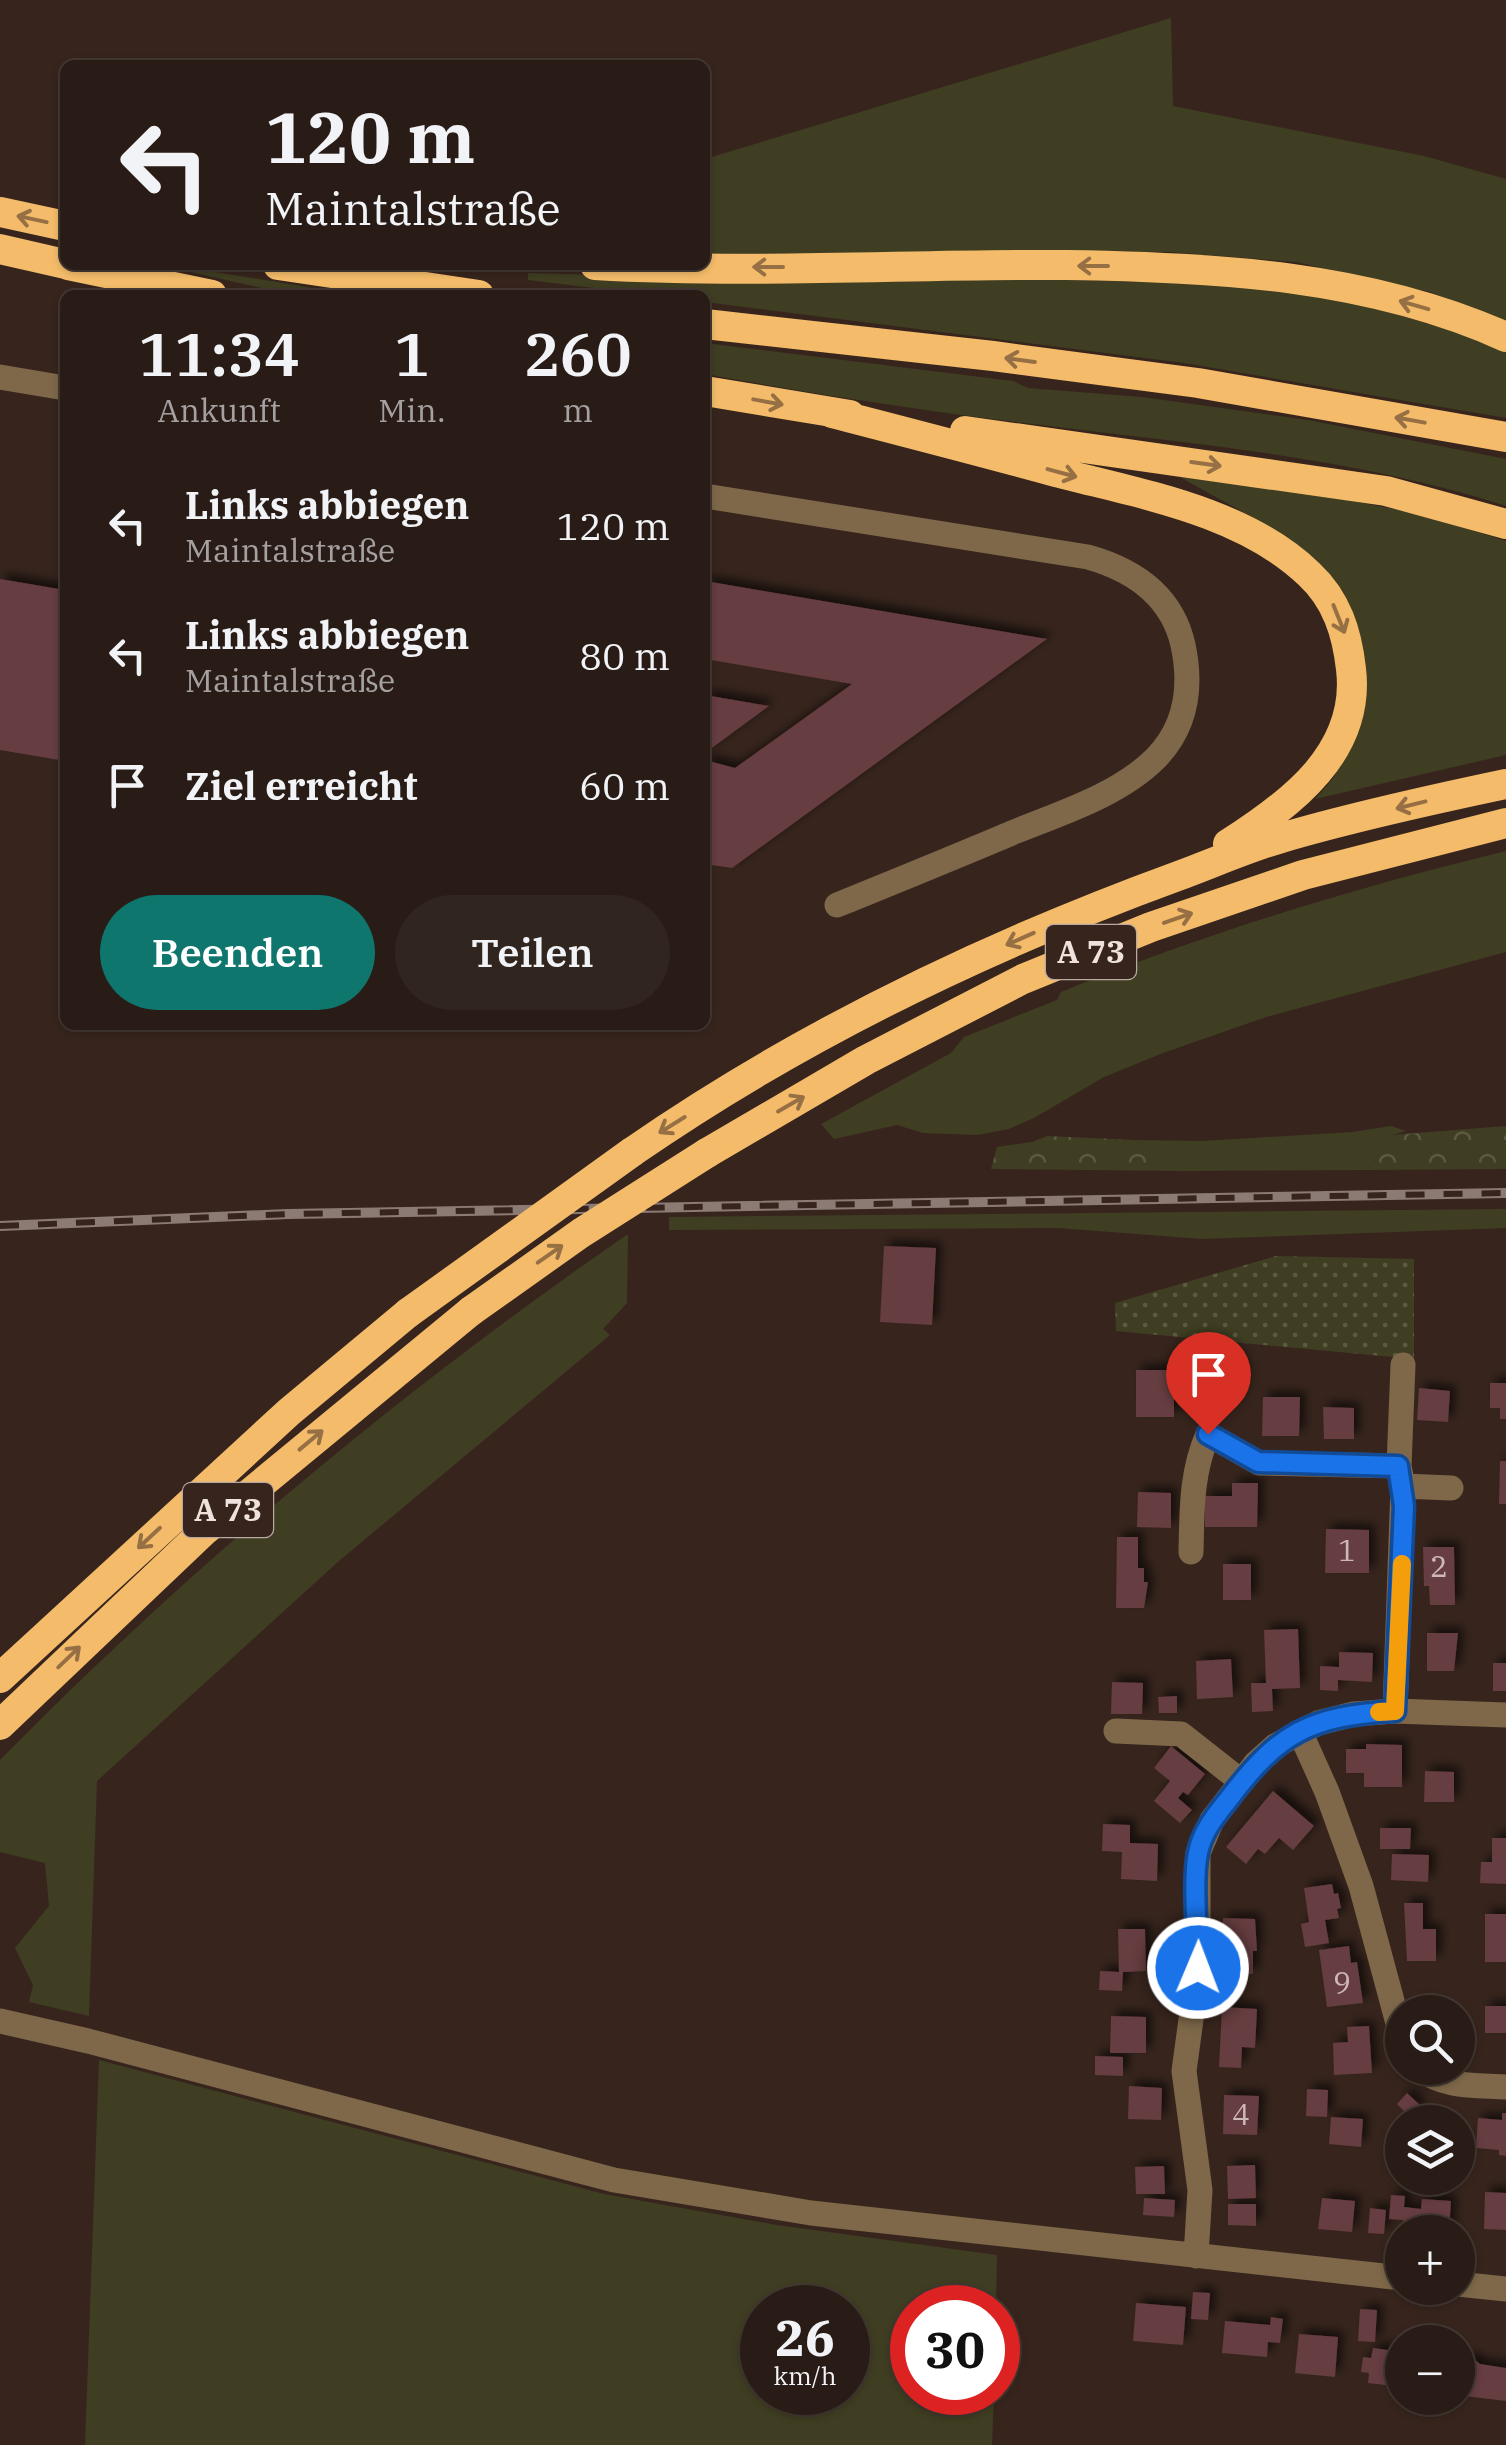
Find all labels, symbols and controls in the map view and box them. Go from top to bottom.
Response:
text: 120 m [265,91,475,182]
icon: left [100,100,230,230]
text: Maintalstraße [265,179,561,237]
one-way arrow [17,209,49,227]
one-way arrow [1077,256,1110,276]
one-way arrow [752,258,784,276]
one-way arrow [1399,295,1430,313]
text: 11:34 [138,314,300,393]
text: 1 [394,314,430,393]
text: 260 [524,314,632,393]
one-way arrow [1004,350,1036,368]
text: Ankunft [158,389,281,431]
text: Min. [378,389,446,431]
text: m [563,389,593,431]
one-way arrow [752,393,784,412]
one-way arrow [1394,410,1427,429]
one-way arrow [1189,455,1222,473]
one-way arrow [1046,465,1077,484]
text: Links abbiegen [185,480,469,529]
icon: left [100,498,155,553]
text: 120 m [557,501,670,550]
text: Maintalstraße [185,529,395,571]
one-way arrow [1331,603,1349,634]
text: Links abbiegen [185,610,469,659]
icon: left [100,628,155,683]
text: 80 m [579,631,670,680]
text: Maintalstraße [185,659,395,701]
icon: arrive [100,758,155,813]
text: Ziel erreicht [185,761,418,810]
text: 60 m [579,761,670,810]
one-way arrow [1396,797,1428,815]
button: Beenden [100,895,375,1010]
button: Teilen [395,895,670,1010]
one-way arrow [1162,908,1193,926]
road number: A 73 [1046,925,1136,979]
one-way arrow [1006,931,1036,950]
one-way arrow [776,1094,805,1114]
one-way arrow [658,1115,687,1135]
one-way arrow [536,1244,563,1265]
pin [1166,1332,1251,1435]
icon: arrive [1181,1347,1236,1402]
one-way arrow [298,1429,324,1451]
road number: A 73 [183,1483,273,1537]
one-way arrow [137,1526,162,1549]
house number: 1 [1338,1530,1356,1569]
house number: 2 [1430,1546,1448,1585]
one-way arrow [57,1645,81,1669]
position arrow [1146,1916,1250,2020]
house number: 9 [1333,1962,1351,2001]
map controls [1385,1995,1475,2415]
button: search [1385,1995,1475,2085]
house number: 4 [1232,2094,1250,2133]
button: layers [1385,2105,1475,2195]
button: + [1385,2215,1475,2305]
speed limit sign: 30 [890,2285,1020,2415]
text: 26 [775,2305,835,2370]
button: − [1385,2325,1475,2415]
text: km/h [773,2359,837,2392]

